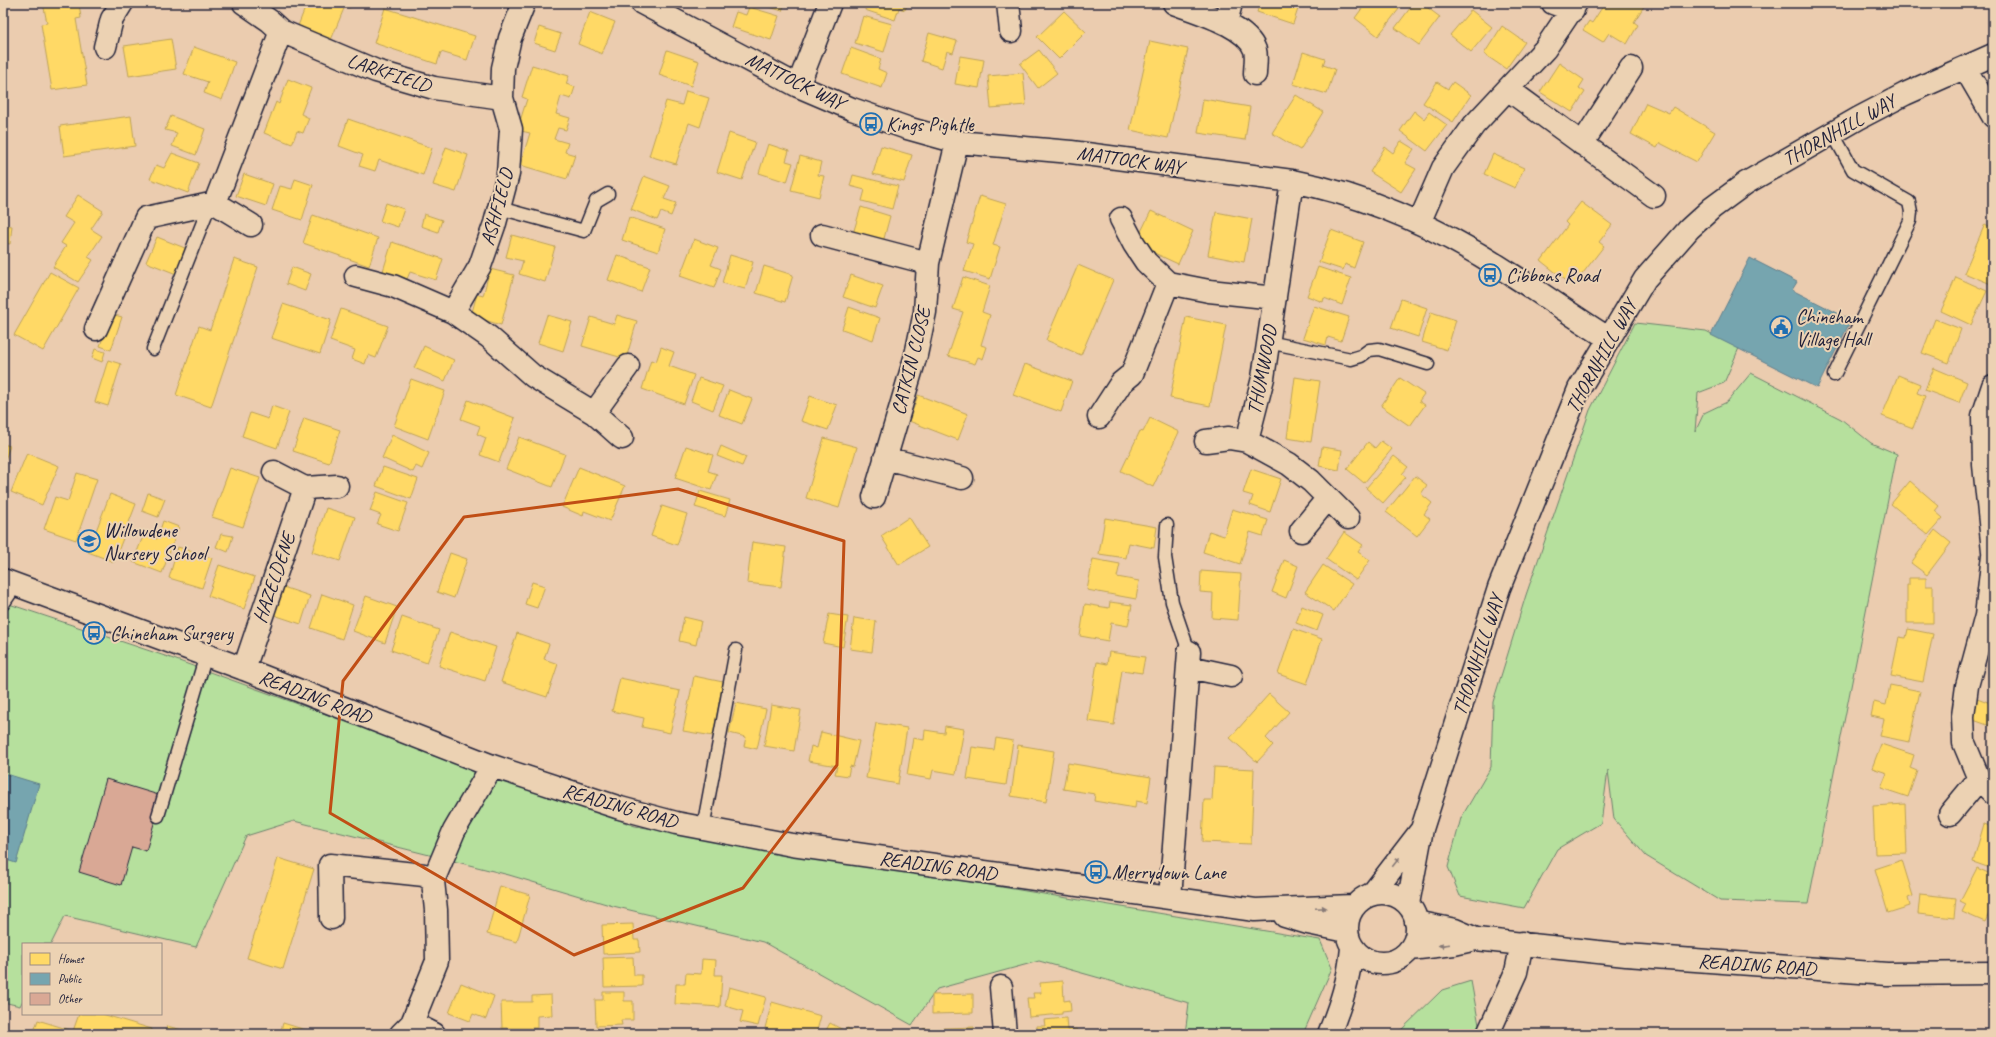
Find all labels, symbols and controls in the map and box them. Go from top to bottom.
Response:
street label: MATTOCK WAY [742,46,852,117]
street label: LARKFIELD [344,48,436,99]
street label: THORNHILL WAY [1778,87,1903,171]
bus stop icon: Kings Pightle [858,111,884,137]
place label: Kings Pightle [886,112,975,137]
street label: MATTOCK WAY [1075,140,1188,180]
street label: ASHFIELD [475,164,520,248]
bus stop icon: Cibbons Road [1477,262,1503,288]
place label: Cibbons Road [1506,263,1602,288]
street label: THORNHILL WAY [1560,292,1644,417]
street label: CATKIN CLOSE [886,302,937,417]
place label: Chineham Village Hall [1796,304,1873,352]
public building icon: Chineham Village Hall [1768,314,1794,340]
street label: THUMWOOD [1241,322,1283,417]
place label: Willowdene Nursery School [104,518,210,566]
school or university icon: Willowdene Nursery School [76,528,102,554]
street label: HAZELDENE [247,528,302,626]
street label: THORNHILL WAY [1447,589,1510,719]
bus stop icon: Chineham Surgery [81,620,107,646]
place label: Chineham Surgery [110,621,234,646]
street label: READING ROAD [255,664,377,731]
street label: READING ROAD [560,778,682,835]
street label: READING ROAD [878,845,1001,887]
one-way arrow [1392,857,1401,868]
bus stop icon: Merrydown Lane [1083,859,1109,885]
place label: Merrydown Lane [1112,860,1227,885]
one-way arrow [1315,905,1327,912]
one-way arrow [1438,942,1450,948]
legend [22,943,162,1015]
street label: READING ROAD [1697,948,1819,982]
text: Homes [58,951,85,967]
text: Public [58,971,82,987]
text: Other [58,991,84,1007]

